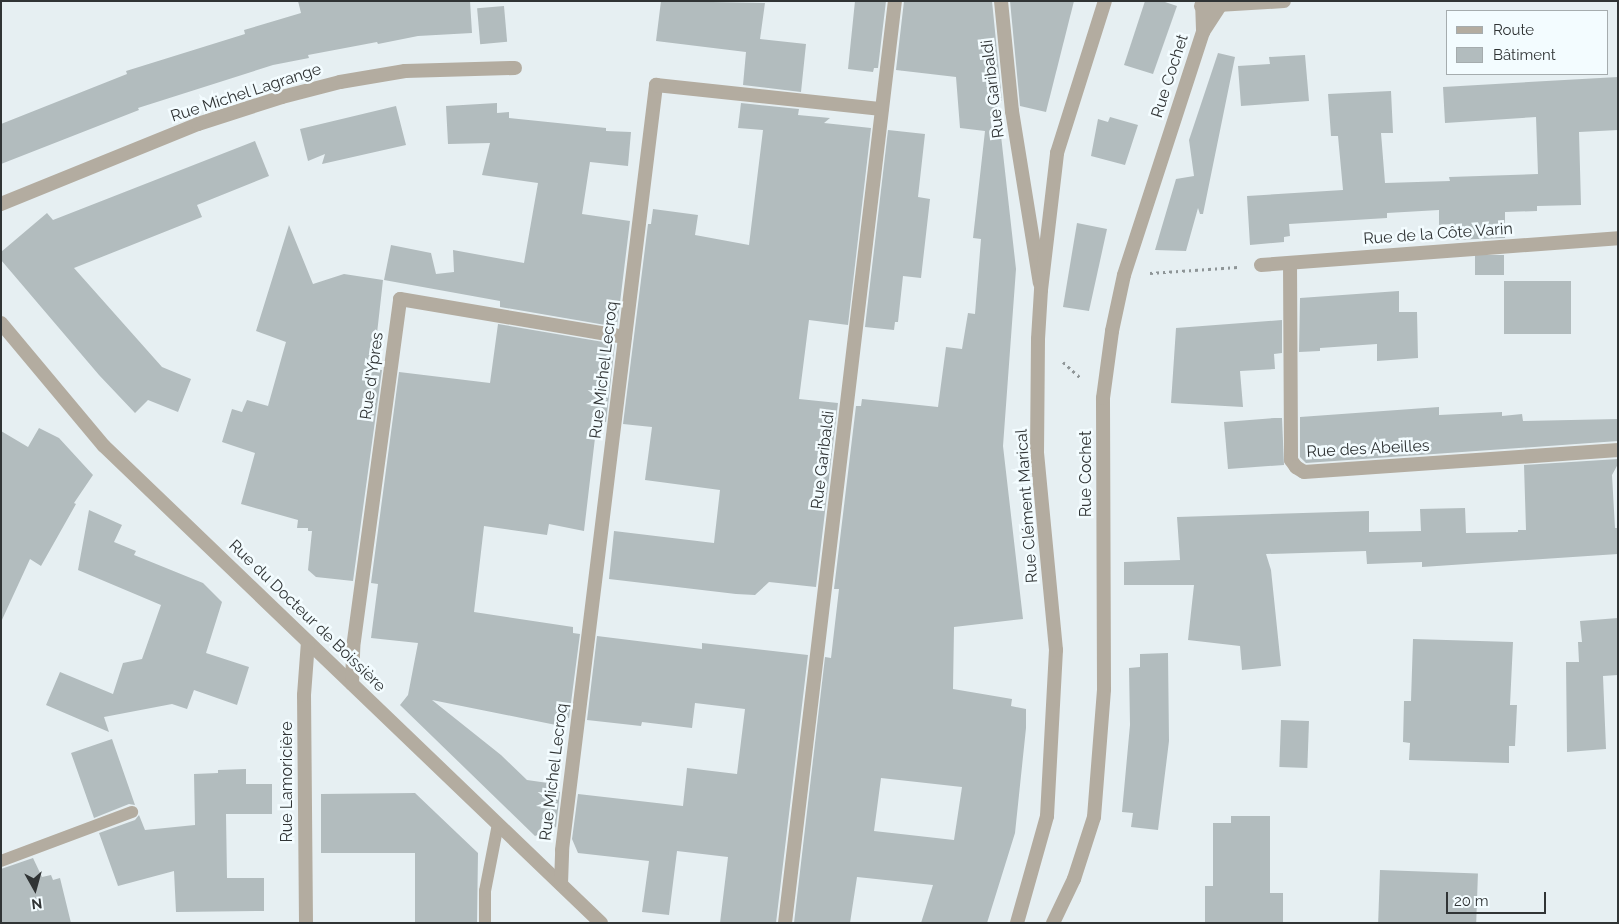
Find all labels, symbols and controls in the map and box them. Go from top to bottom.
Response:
legend [1446,10,1609,75]
text: Route [1493,21,1534,39]
street label: Rue Cochet [1147,32,1193,120]
street label: Rue Garibaldi [977,39,1009,139]
text: Bâtiment [1493,46,1556,64]
street label: Rue Michel Lagrange [168,60,324,126]
street label: Rue de la Côte Varin [1362,219,1514,249]
street label: Rue Michel Lecroq [586,300,622,440]
street label: Rue d'Ypres [356,331,388,421]
street label: Rue Garibaldi [807,410,839,510]
street label: Rue Clément Marical [1012,428,1042,584]
street label: Rue Cochet [1076,431,1096,517]
street label: Rue des Abeilles [1306,436,1430,462]
street label: Rue du Docteur de Boissière [225,536,389,696]
street label: Rue Michel Lecroq [536,702,572,842]
street label: Rue Lamoricière [277,721,297,843]
north arrow [10,864,60,914]
scale bar [1449,882,1549,914]
text: 20 m [1454,892,1489,910]
text: N [31,895,43,912]

